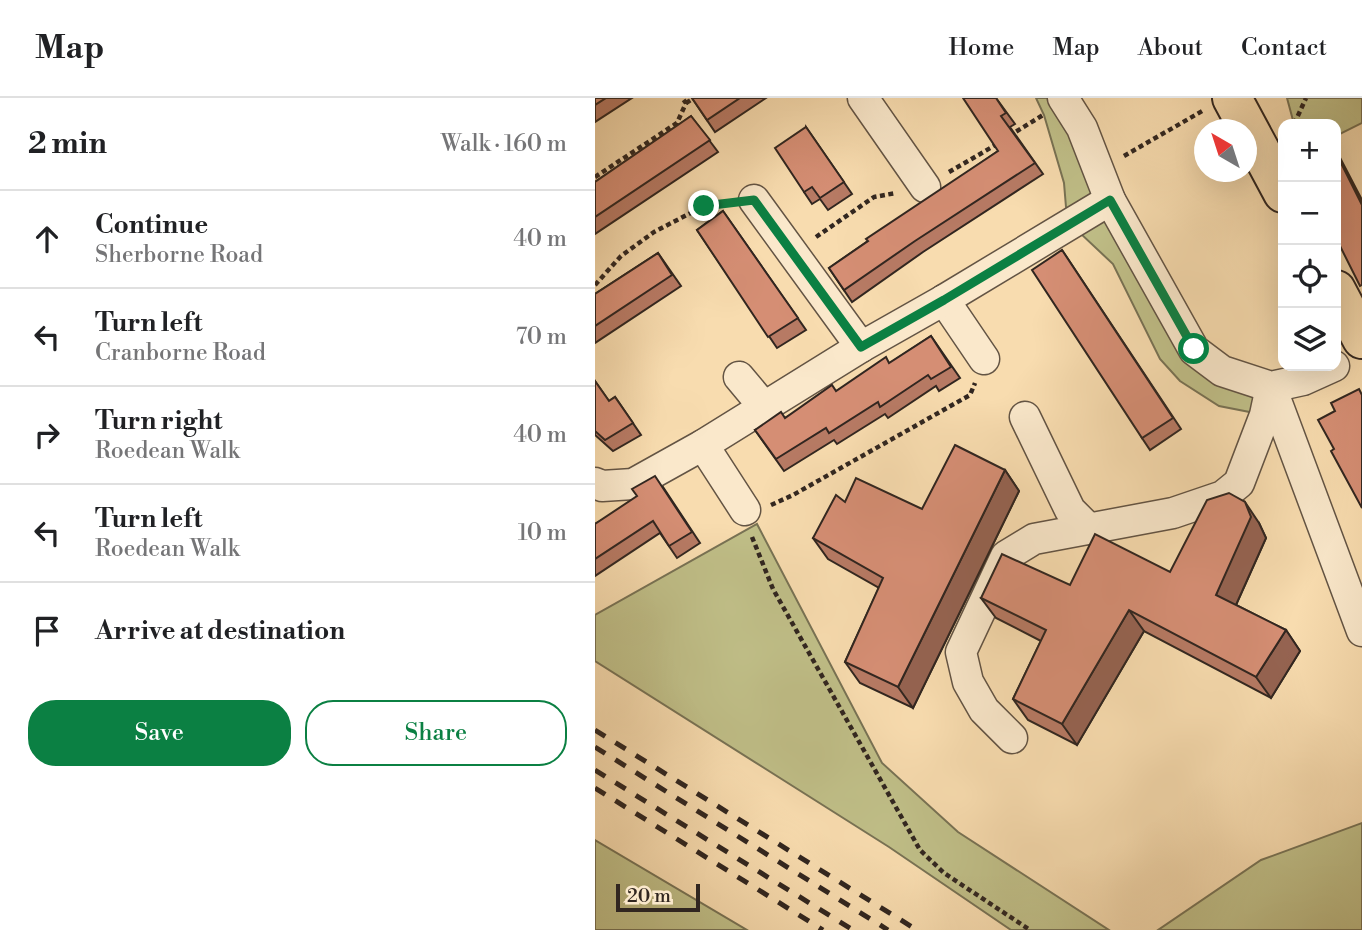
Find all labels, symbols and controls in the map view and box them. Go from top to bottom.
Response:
text: Map [35,28,104,69]
text: Home [949,33,1014,63]
text: Map [1052,33,1100,63]
text: About [1138,33,1203,63]
text: Contact [1241,33,1327,63]
north arrow [1194,119,1257,182]
map controls [1278,119,1341,371]
button: + [1278,119,1341,182]
text: 2 min [28,125,107,163]
text: Walk · 160 m [441,130,567,158]
button: − [1278,182,1341,245]
route end [688,190,719,221]
text: Continue [95,209,208,241]
icon: ahead [28,220,66,258]
text: 40 m [513,225,567,253]
text: Sherborne Road [95,241,263,269]
button: locate [1278,245,1341,308]
text: Turn left [95,307,203,339]
button: layers [1278,308,1341,371]
icon: left [28,318,66,356]
text: 70 m [516,323,567,351]
route start [1178,333,1209,364]
text: Cranborne Road [95,339,266,367]
text: Turn right [95,405,223,437]
icon: right [28,416,66,454]
text: 40 m [513,421,567,449]
text: Roedean Walk [95,437,240,465]
text: Turn left [95,503,203,535]
icon: left [28,514,66,552]
text: 10 m [518,519,567,547]
text: Roedean Walk [95,535,240,563]
icon: arrive [28,612,66,650]
text: Arrive at destination [95,615,345,647]
button: Save [28,700,291,766]
button: Share [305,700,567,766]
scale bar [616,881,700,913]
text: 20 m [627,884,671,908]

